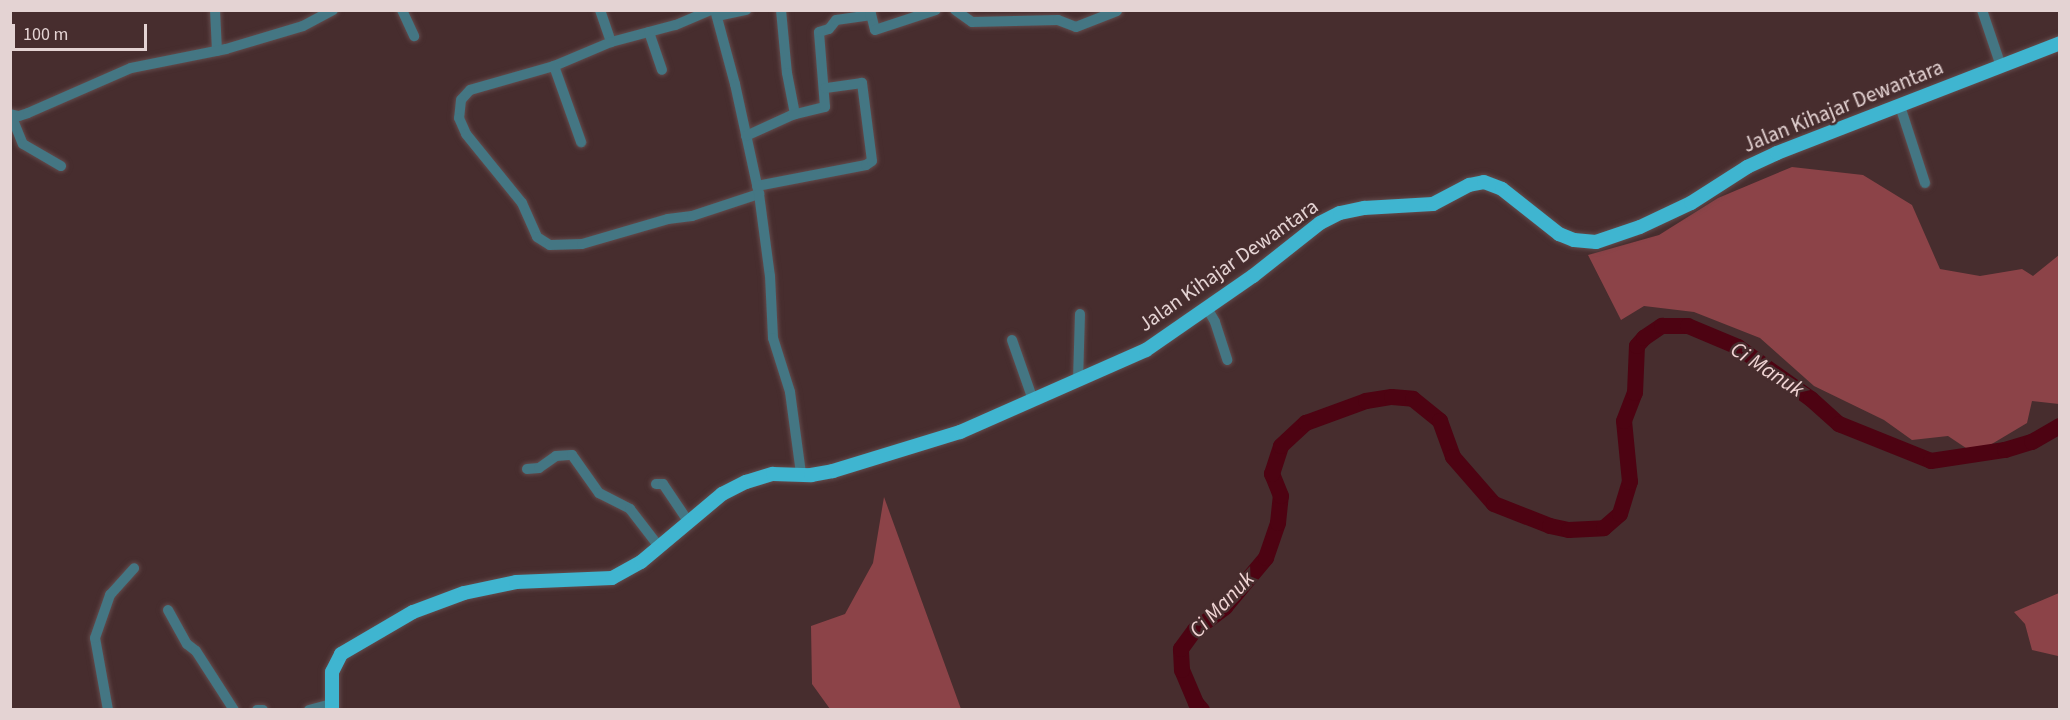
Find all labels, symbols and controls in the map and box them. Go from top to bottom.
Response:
scale bar [15,12,150,50]
text: 100 m [23,22,68,47]
street label: Jalan Kihajar Dewantara [1739,54,1947,158]
street label: Jalan Kihajar Dewantara [1133,193,1323,337]
water label: Ci Manuk [1725,336,1809,404]
water label: Ci Manuk [1184,566,1260,644]

